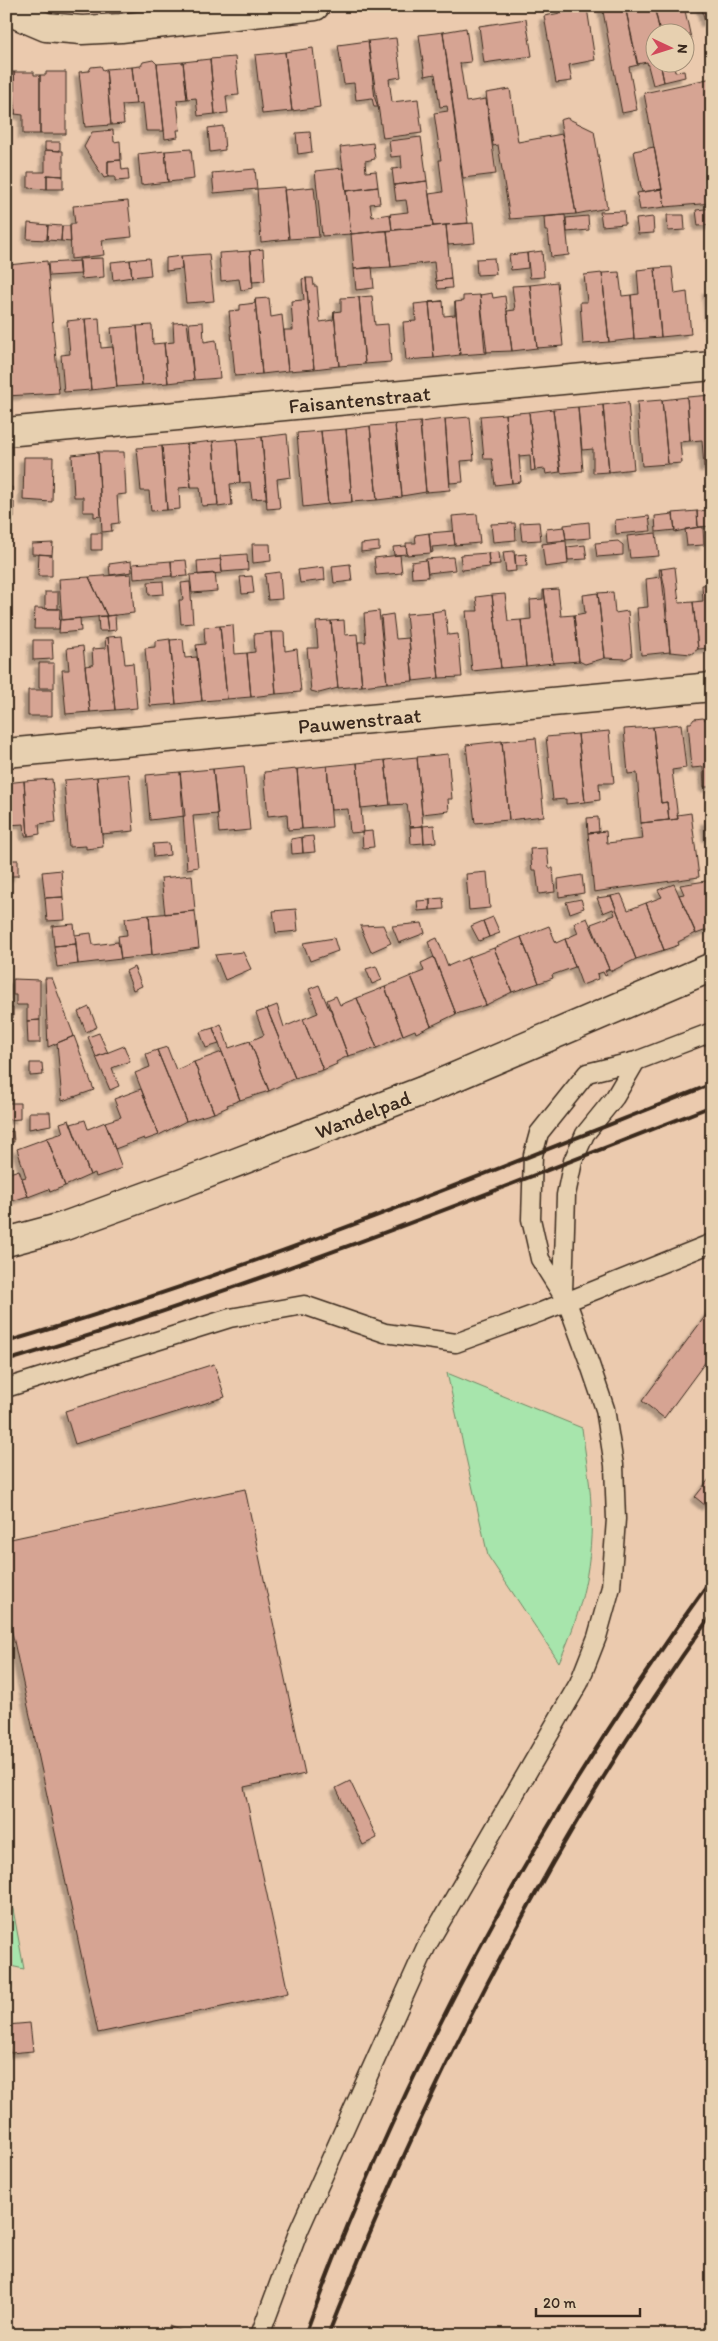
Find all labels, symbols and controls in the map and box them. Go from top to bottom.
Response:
north arrow [646,22,696,72]
text: N [674,44,691,54]
street label: Faisantenstraat [287,380,432,418]
street label: Pauwenstraat [297,702,422,738]
street label: Wandelpad [311,1084,414,1144]
scale bar [536,2286,639,2318]
text: 20 m [543,2294,577,2312]

